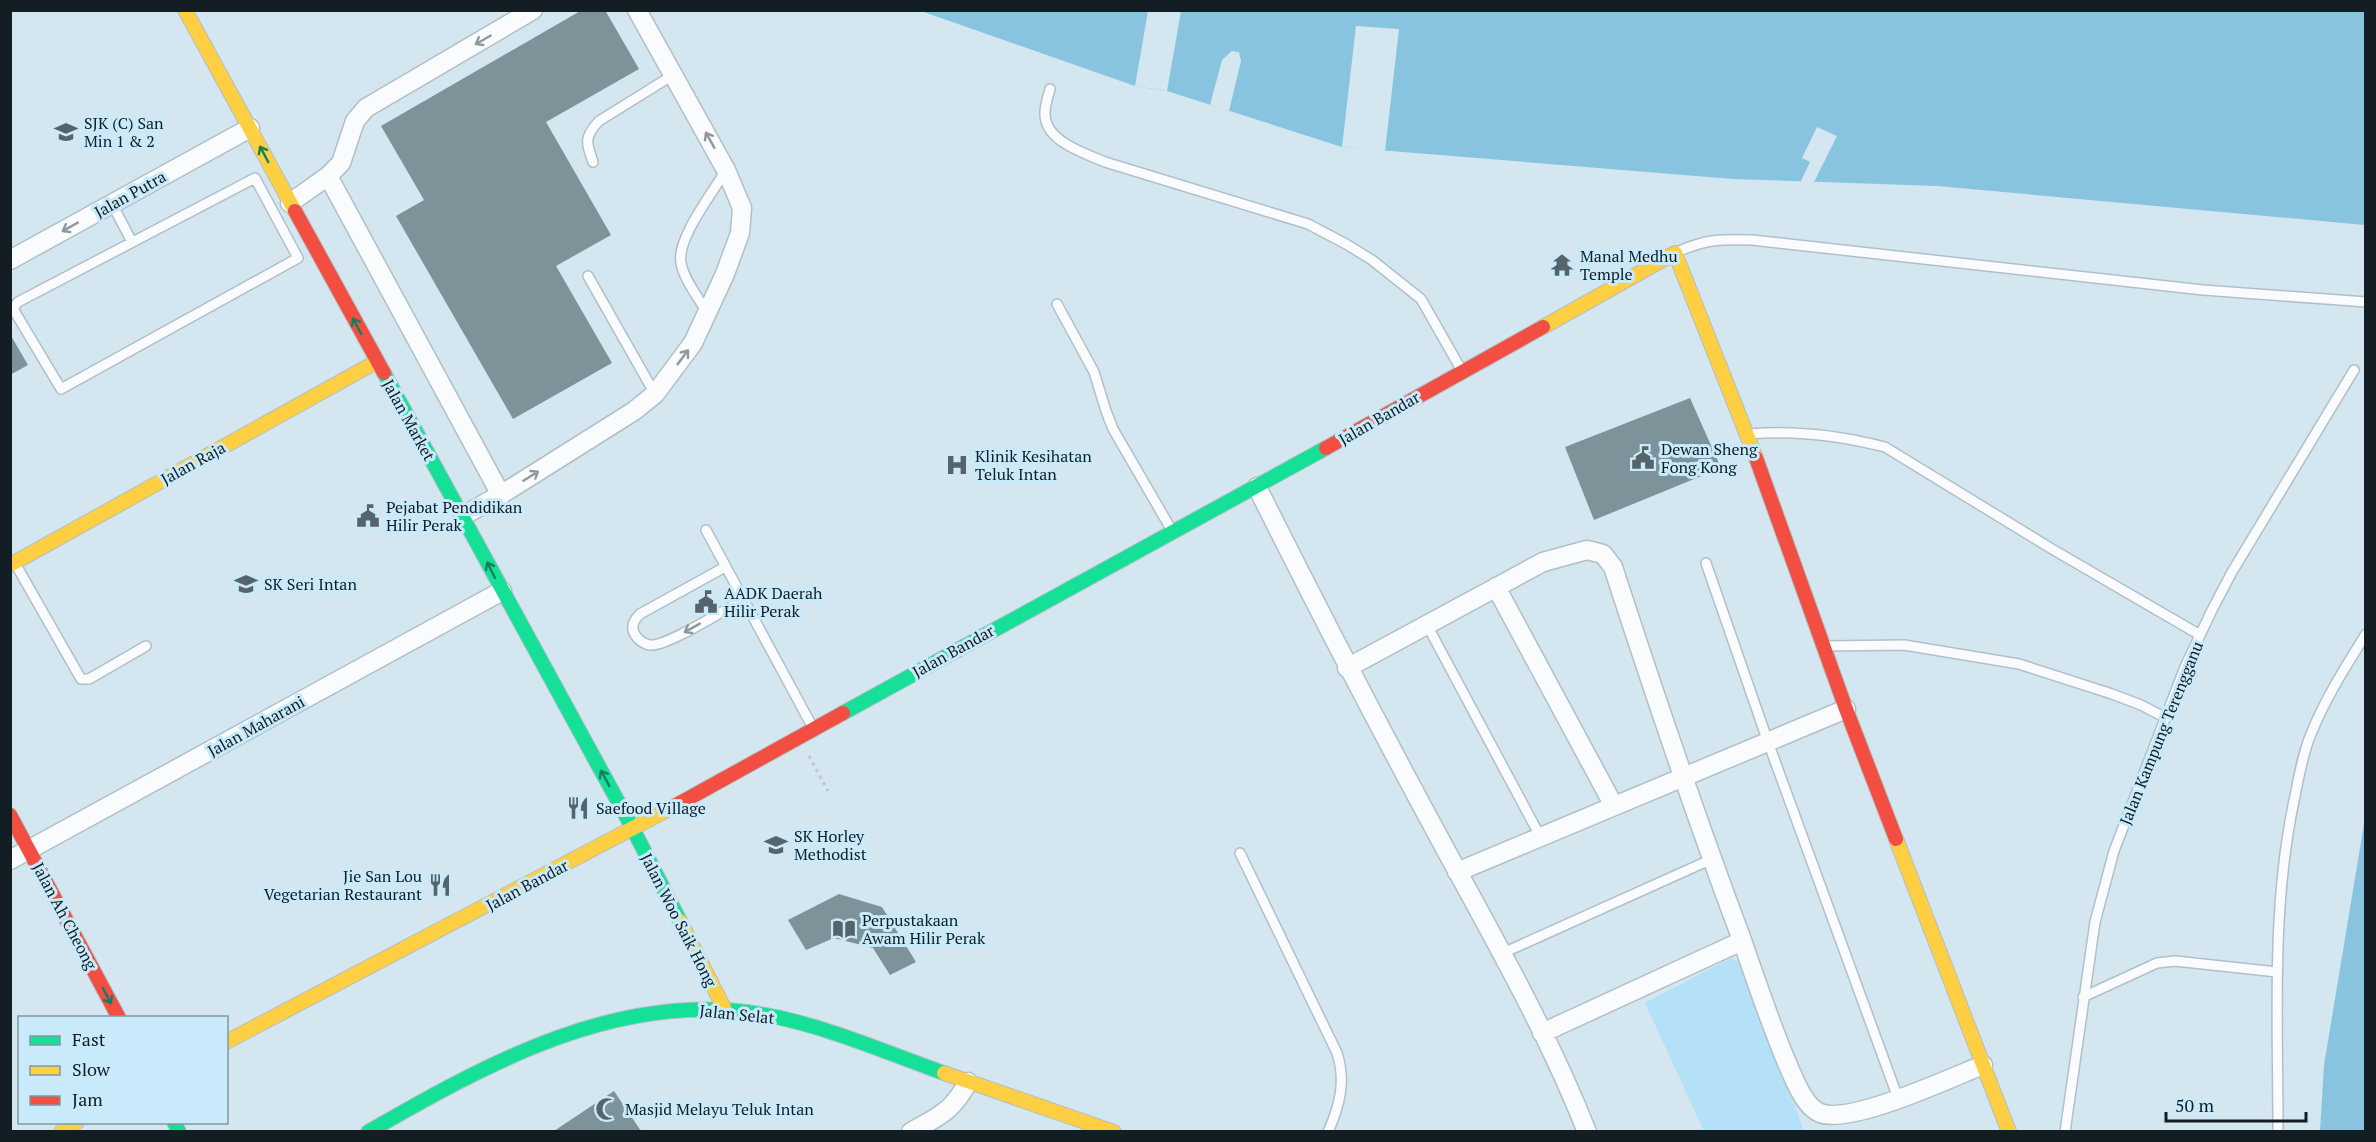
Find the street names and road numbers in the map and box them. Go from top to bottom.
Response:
street label: Jalan Putra [90,165,170,223]
street label: Jalan Market [378,375,440,465]
street label: Jalan Bandar [1334,385,1424,450]
street label: Jalan Raja [157,436,229,490]
street label: Jalan Bandar [908,619,999,683]
street label: Jalan Kampung Terengganu [2114,638,2208,828]
street label: Jalan Maharani [204,690,309,762]
street label: Jalan Woo Saik Hong [636,849,723,991]
street label: Jalan Bandar [482,854,573,916]
street label: Jalan Ah Cheong [28,859,103,974]
street label: Jalan Selat [698,999,776,1029]

